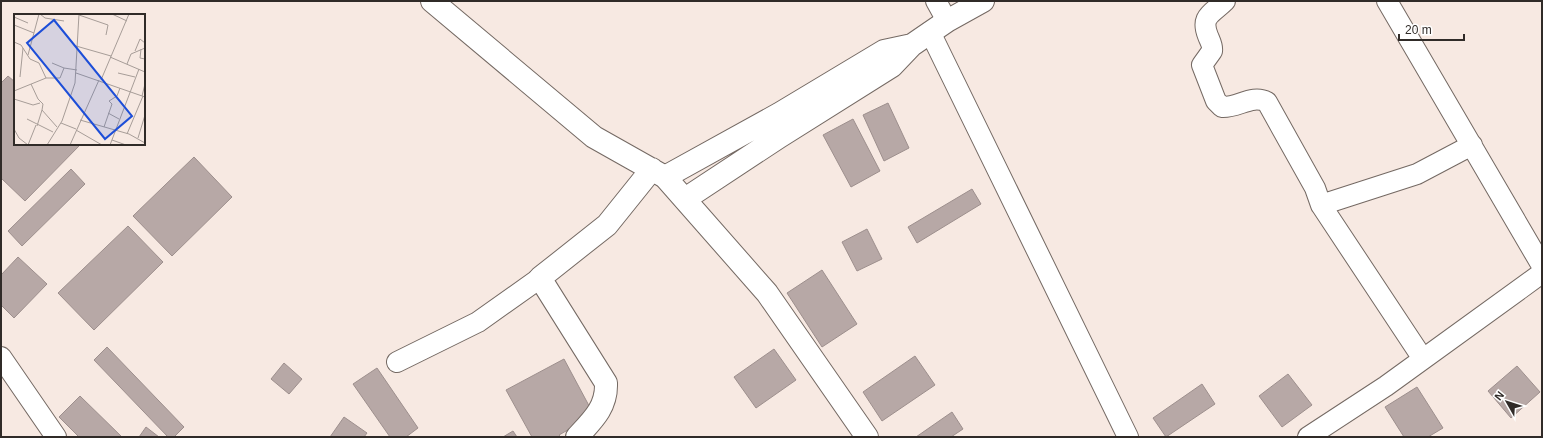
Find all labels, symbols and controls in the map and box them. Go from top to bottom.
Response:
inset map [14,14,145,145]
scale bar [1399,16,1464,42]
text: 20 m [1405,23,1432,37]
north arrow [1487,382,1527,422]
text: N [1492,389,1506,403]

